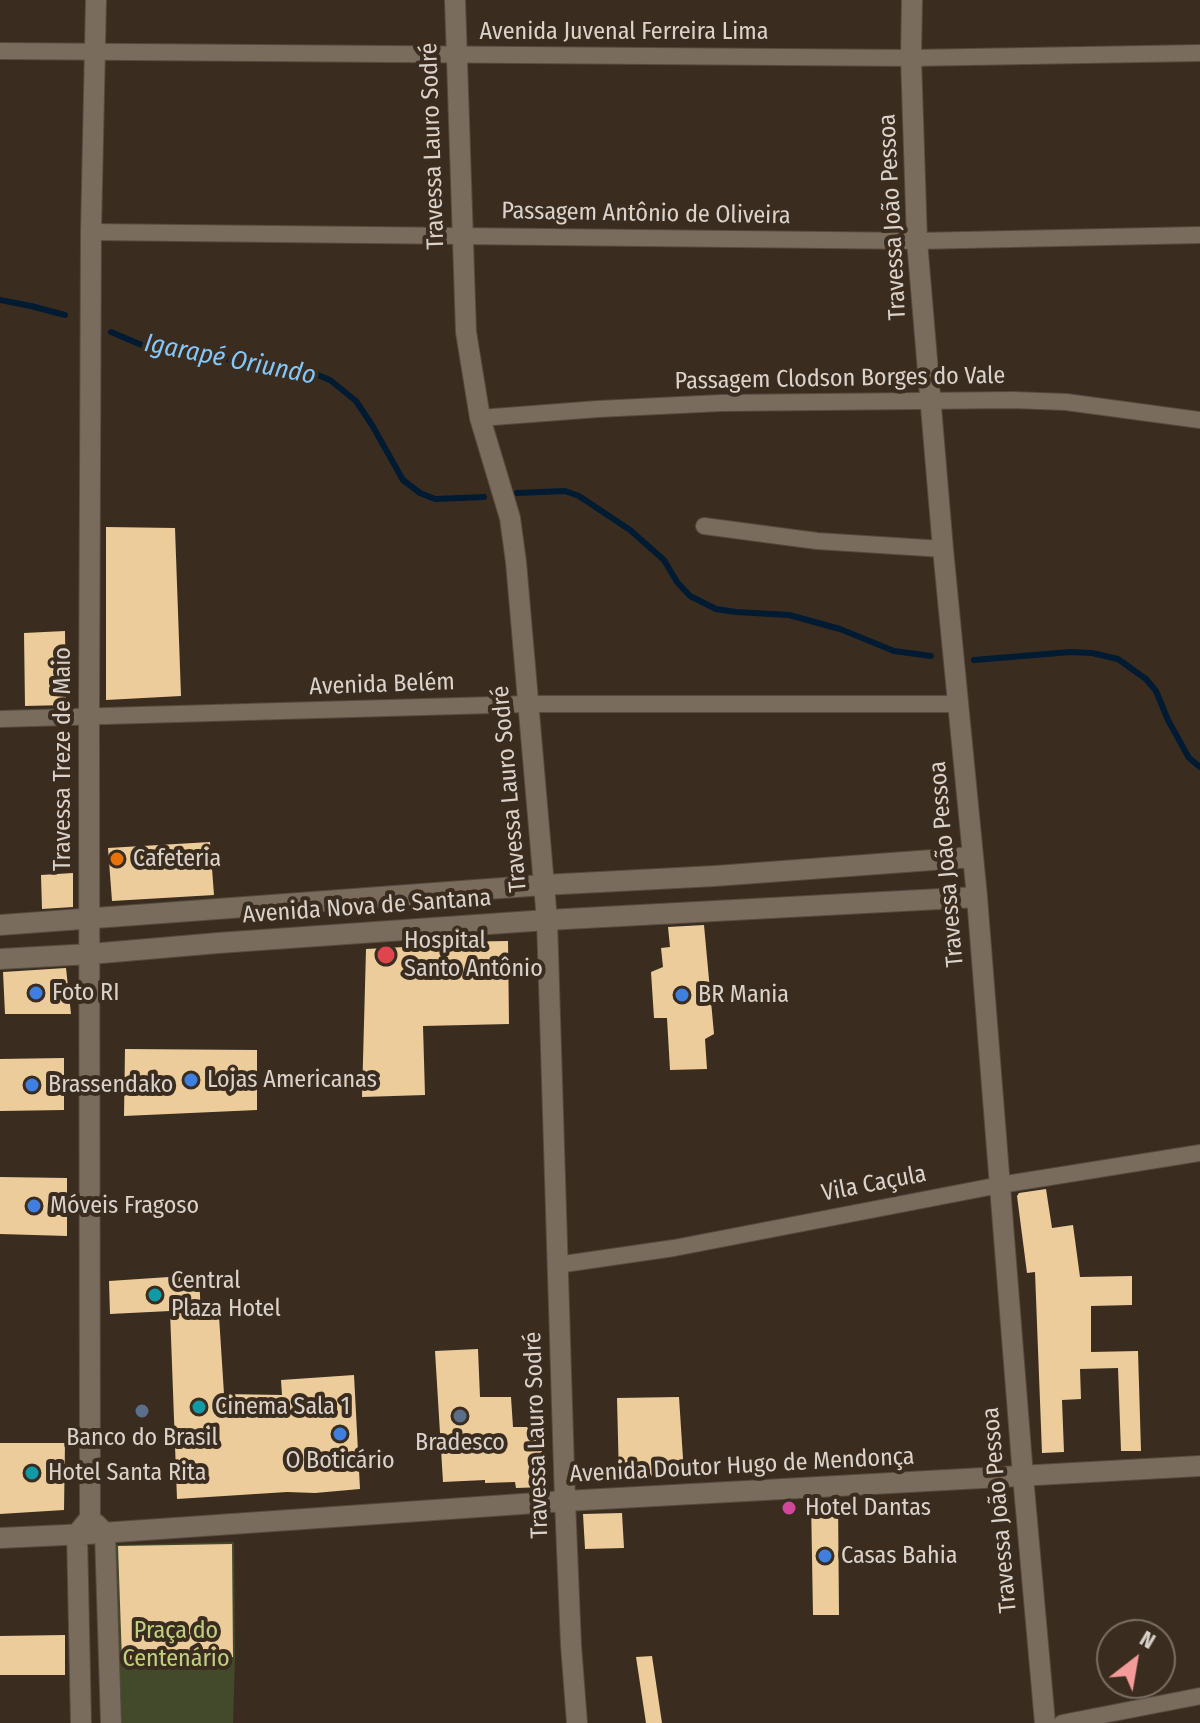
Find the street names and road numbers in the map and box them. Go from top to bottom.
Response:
street label: Avenida Juvenal Ferreira Lima [479,18,769,46]
street label: Travessa Lauro Sodré [415,42,451,250]
street label: Travessa João Pessoa [873,113,913,321]
street label: Passagem Antônio de Oliveira [501,197,791,231]
street label: Passagem Clodson Borges do Vale [674,362,1006,396]
street label: Travessa Treze de Maio [49,647,77,871]
street label: Avenida Belém [309,668,455,702]
street label: Travessa Lauro Sodré [487,685,533,893]
street label: Travessa João Pessoa [924,760,970,968]
street label: Avenida Nova de Santana [242,884,492,930]
street label: Vila Caçula [819,1160,929,1208]
street label: Travessa Lauro Sodré [519,1331,555,1539]
street label: Travessa João Pessoa [977,1406,1023,1614]
street label: Avenida Doutor Hugo de Mendonça [569,1443,915,1489]

